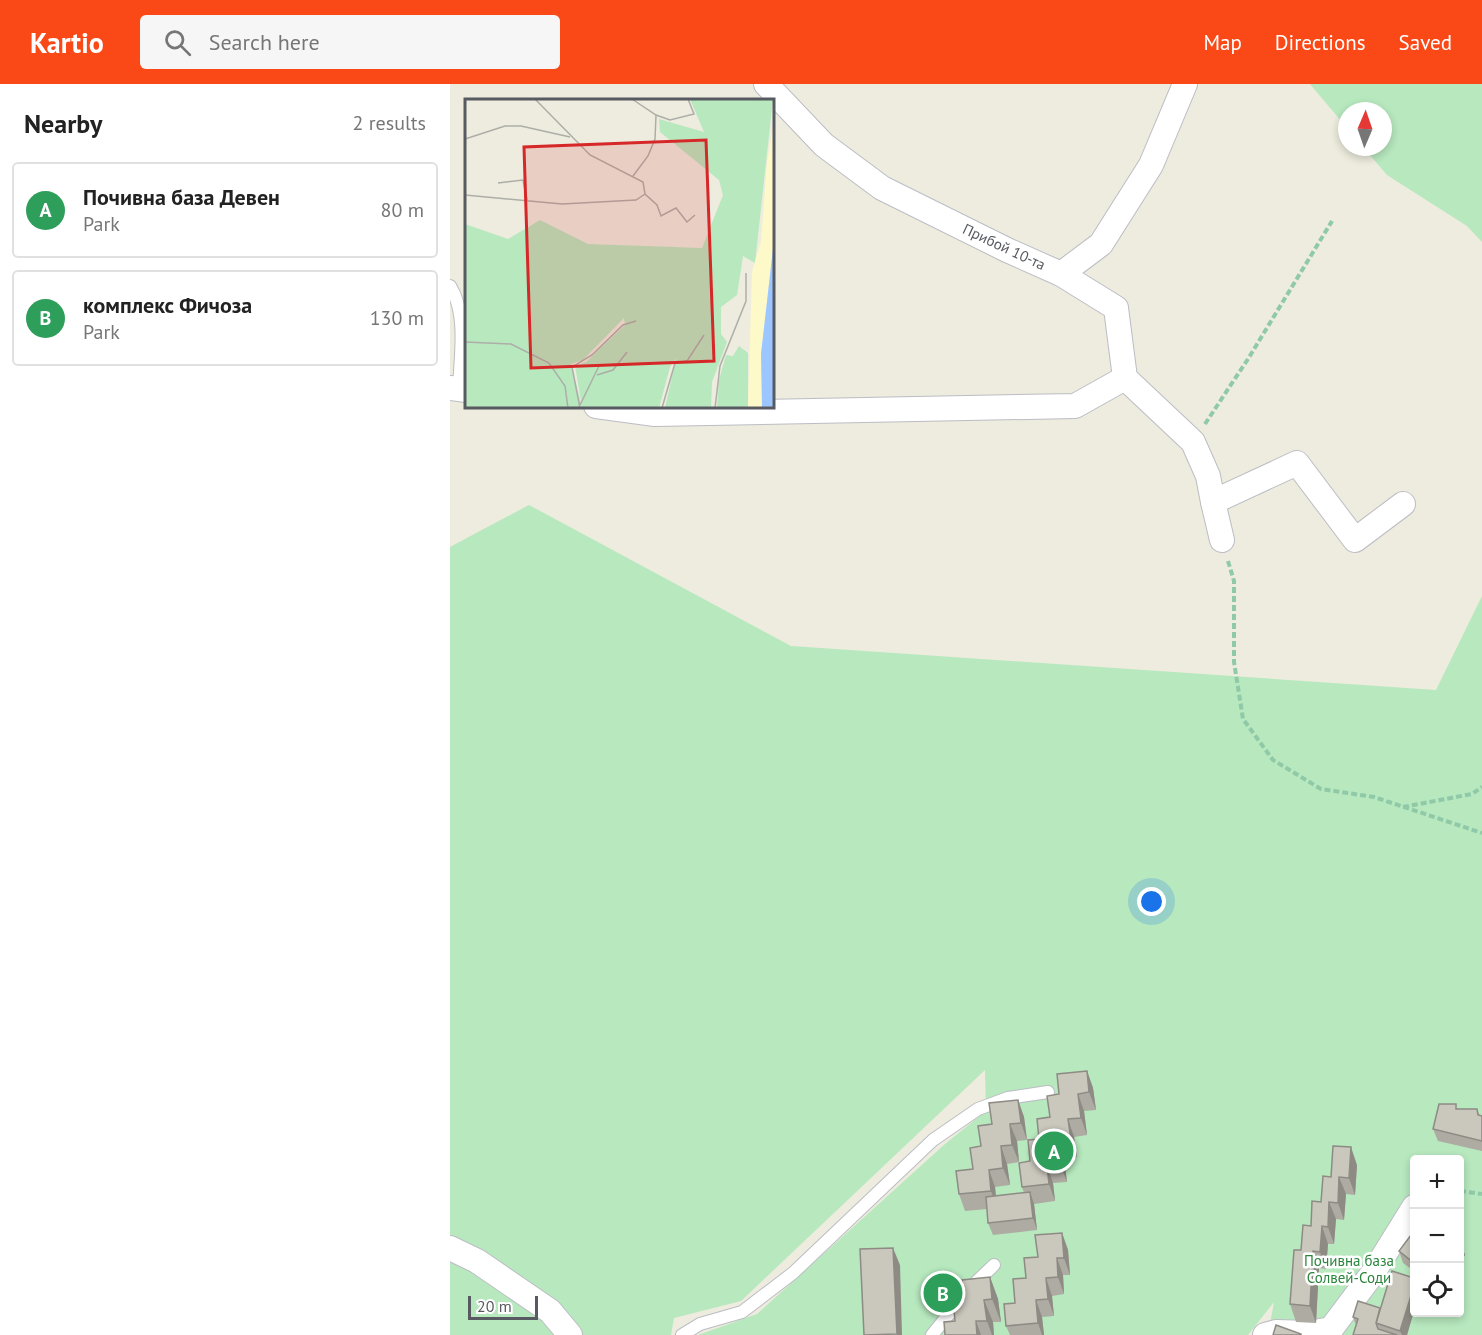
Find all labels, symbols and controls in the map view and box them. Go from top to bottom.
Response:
search box [140,15,560,69]
text: Kartio [30,24,104,61]
icon: search [161,26,194,59]
text: Search here [209,28,320,56]
text: Map [1203,29,1242,56]
text: Directions [1275,29,1366,56]
text: Saved [1399,29,1452,56]
inset map [465,99,774,408]
north arrow [1338,102,1392,156]
text: Nearby [24,107,102,140]
text: 2 results [353,110,426,136]
text: Почивна база Девен [83,183,280,211]
text: A [39,197,52,223]
text: 80 m [381,197,424,223]
text: Park [83,211,120,237]
street label: Прибой 10-та [960,219,1049,274]
text: комплекс Фичоза [83,291,252,319]
text: B [40,305,51,331]
text: 130 m [370,305,424,331]
text: Park [83,319,120,345]
your location [1137,887,1166,916]
pin: A [1034,1128,1074,1174]
map controls [1410,1155,1464,1317]
button: + [1410,1155,1464,1209]
button: − [1410,1209,1464,1263]
park label: Почивна база Солвей-Соди [1304,1251,1394,1287]
button: locate [1410,1263,1464,1317]
pin: B [924,1270,962,1316]
scale bar [468,1293,538,1320]
text: 20 m [477,1296,512,1316]

